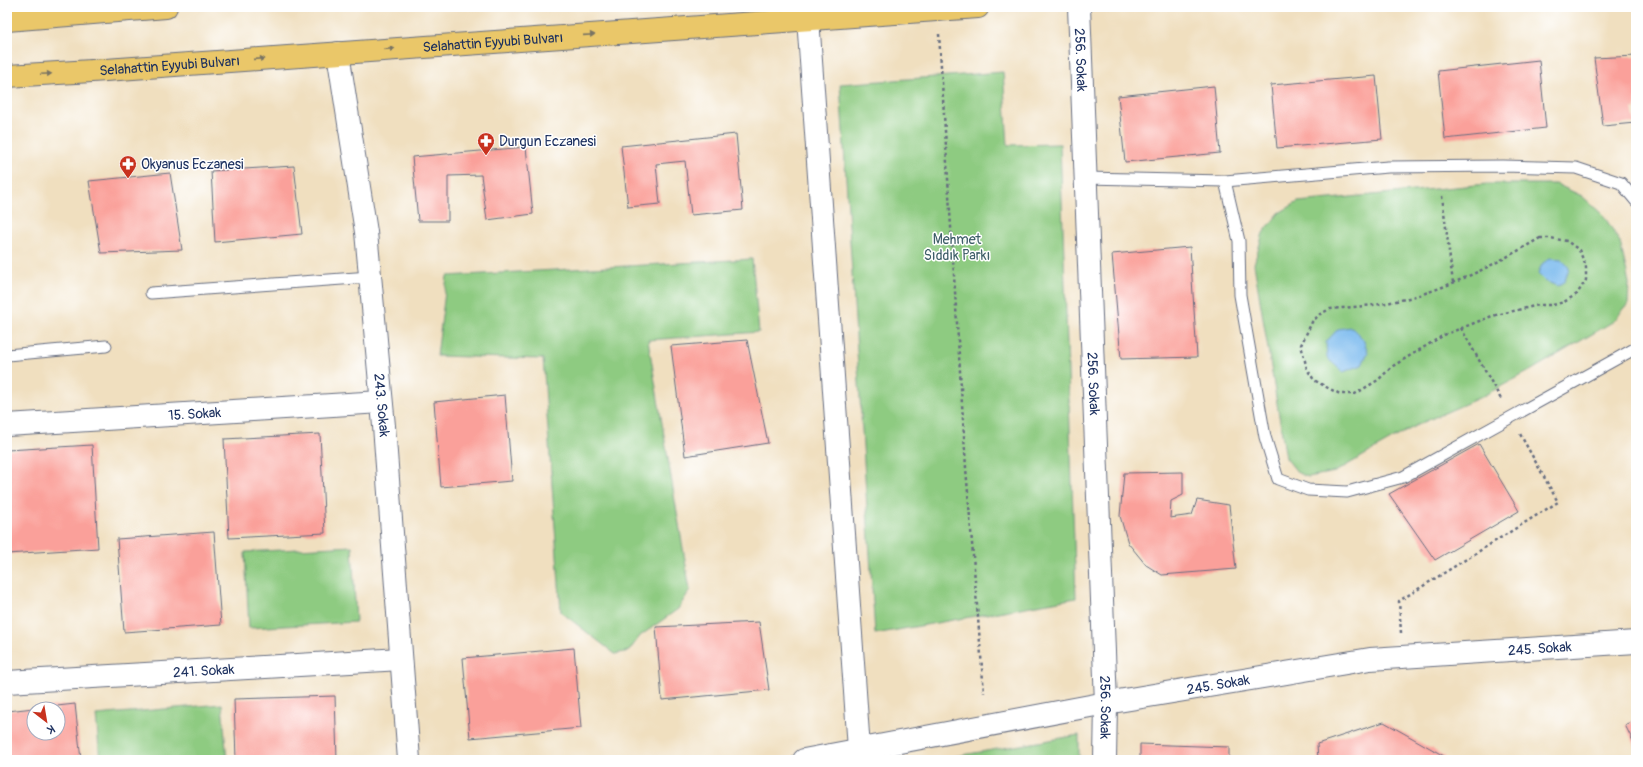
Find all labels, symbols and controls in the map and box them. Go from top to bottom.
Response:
street label: Selahattin Eyyubi Bulvarı [422,28,564,56]
street label: 256. Sokak [1071,28,1091,92]
one-way arrow [583,31,595,38]
one-way arrow [383,46,395,53]
street label: Selahattin Eyyubi Bulvarı [99,52,241,79]
one-way arrow [253,55,265,62]
one-way arrow [40,70,52,77]
pharmacy icon: Durgun Eczanesi [476,131,496,156]
place label: Durgun Eczanesi [499,133,596,150]
pharmacy icon: Okyanus Eczanesi [118,154,138,179]
place label: Okyanus Eczanesi [141,156,244,173]
park label: Mehmet Sıddık Parkı [924,231,990,264]
street label: 256. Sokak [1084,352,1103,416]
street label: 243. Sokak [371,373,393,438]
street label: 15. Sokak [168,403,222,424]
street label: 245. Sokak [1507,638,1572,659]
street label: 241. Sokak [172,660,235,681]
street label: 245. Sokak [1185,671,1251,698]
street label: 256. Sokak [1096,675,1115,740]
north arrow [26,701,66,741]
text: K [44,722,57,737]

